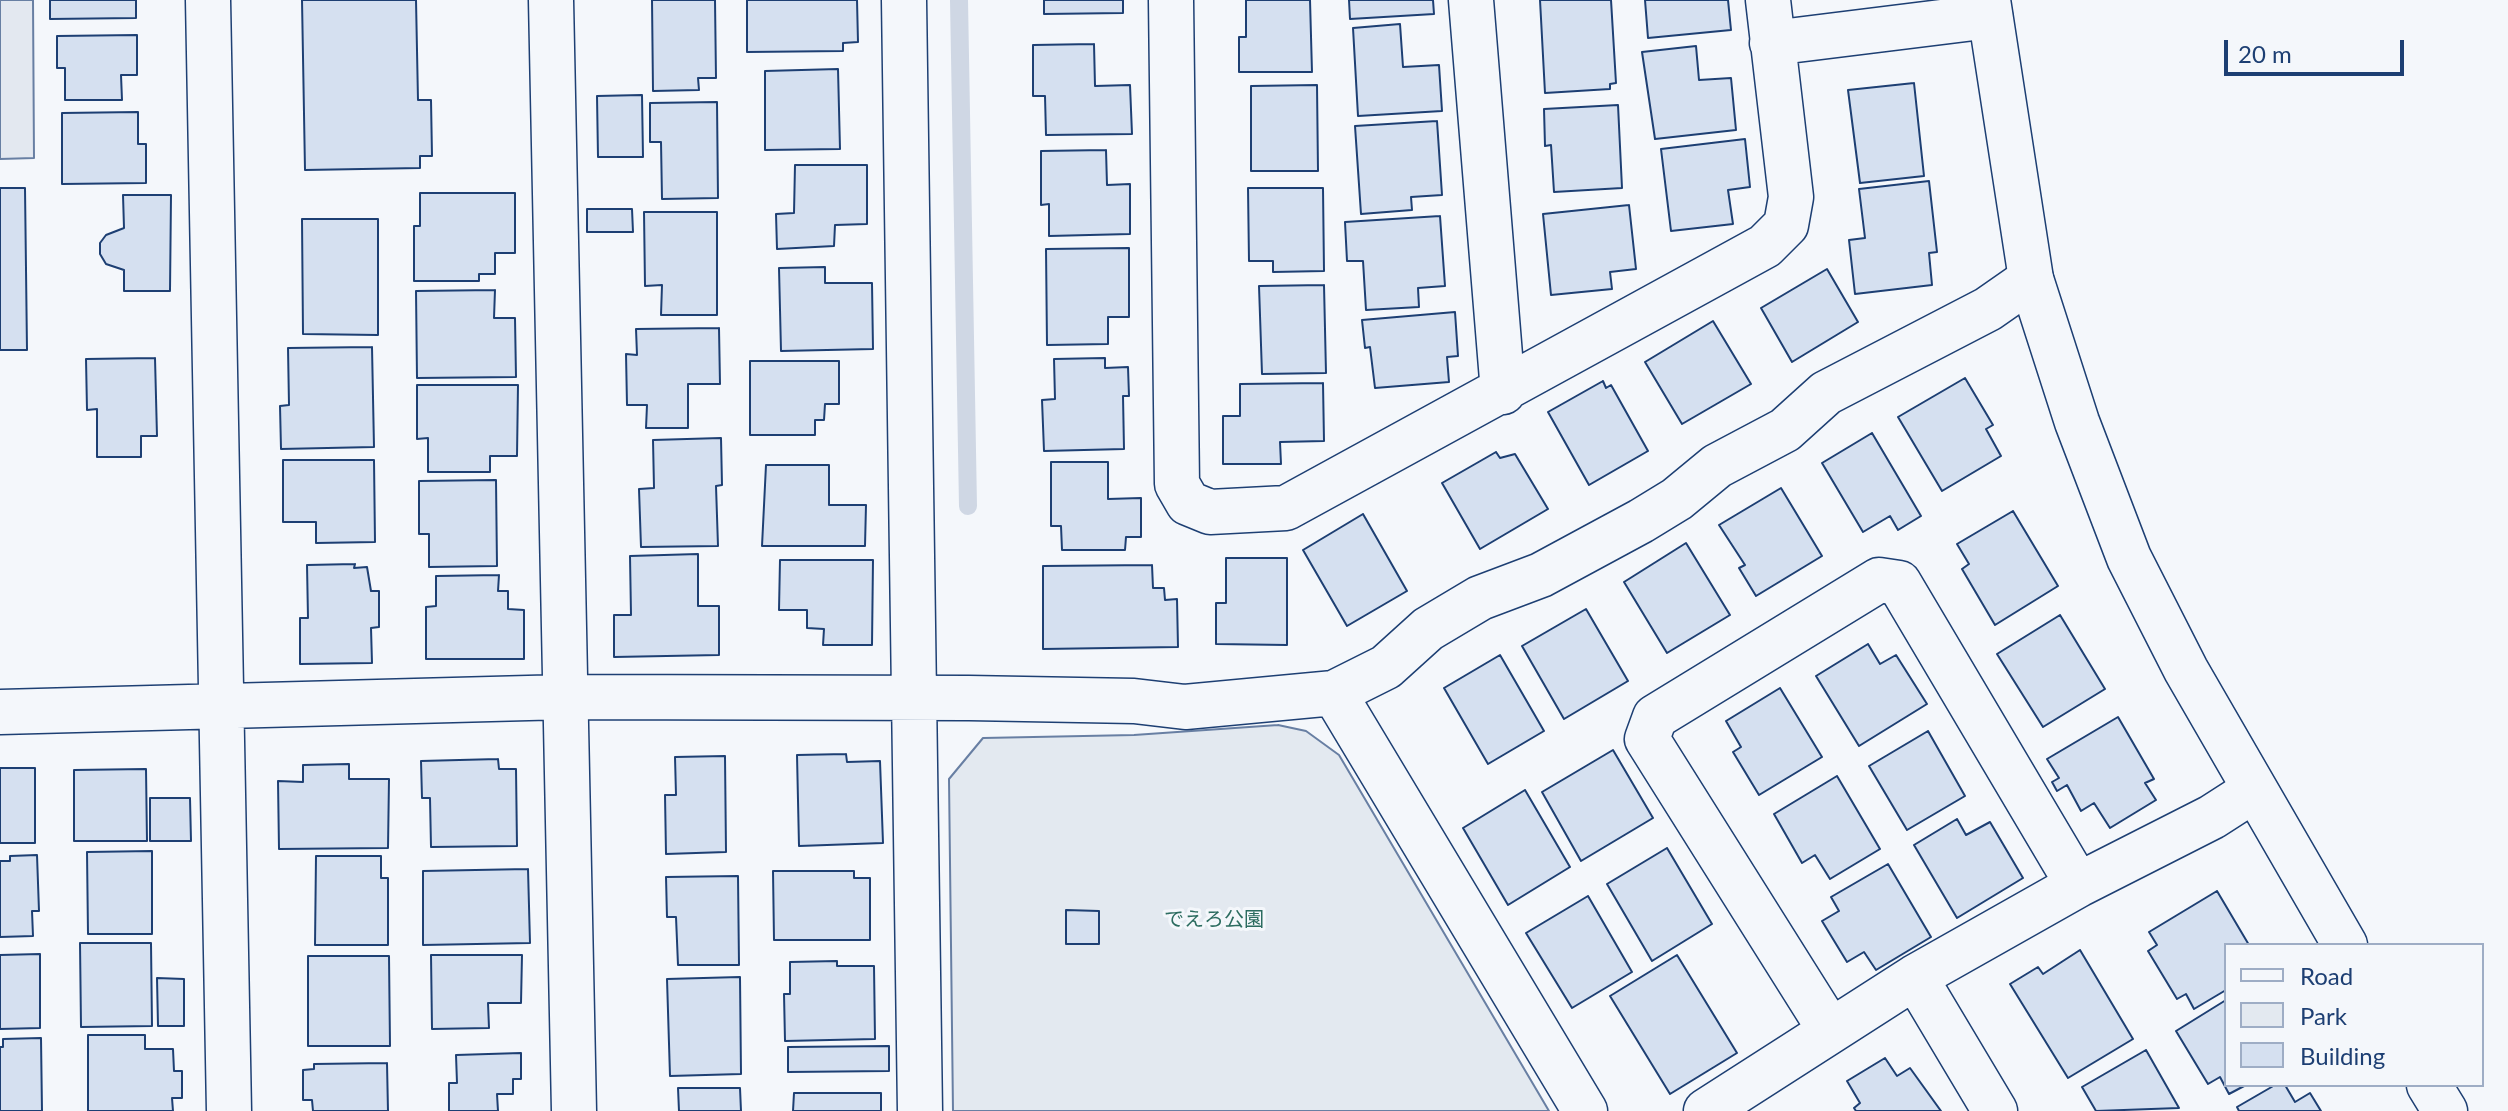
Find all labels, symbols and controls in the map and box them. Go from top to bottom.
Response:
scale bar [2228,24,2408,74]
text: 20 m [2238,39,2292,68]
park label: でえろ公園 [1164,908,1264,932]
legend [2224,943,2484,1087]
text: Road [2300,961,2353,990]
text: Park [2300,1001,2347,1030]
text: Building [2300,1041,2385,1070]

